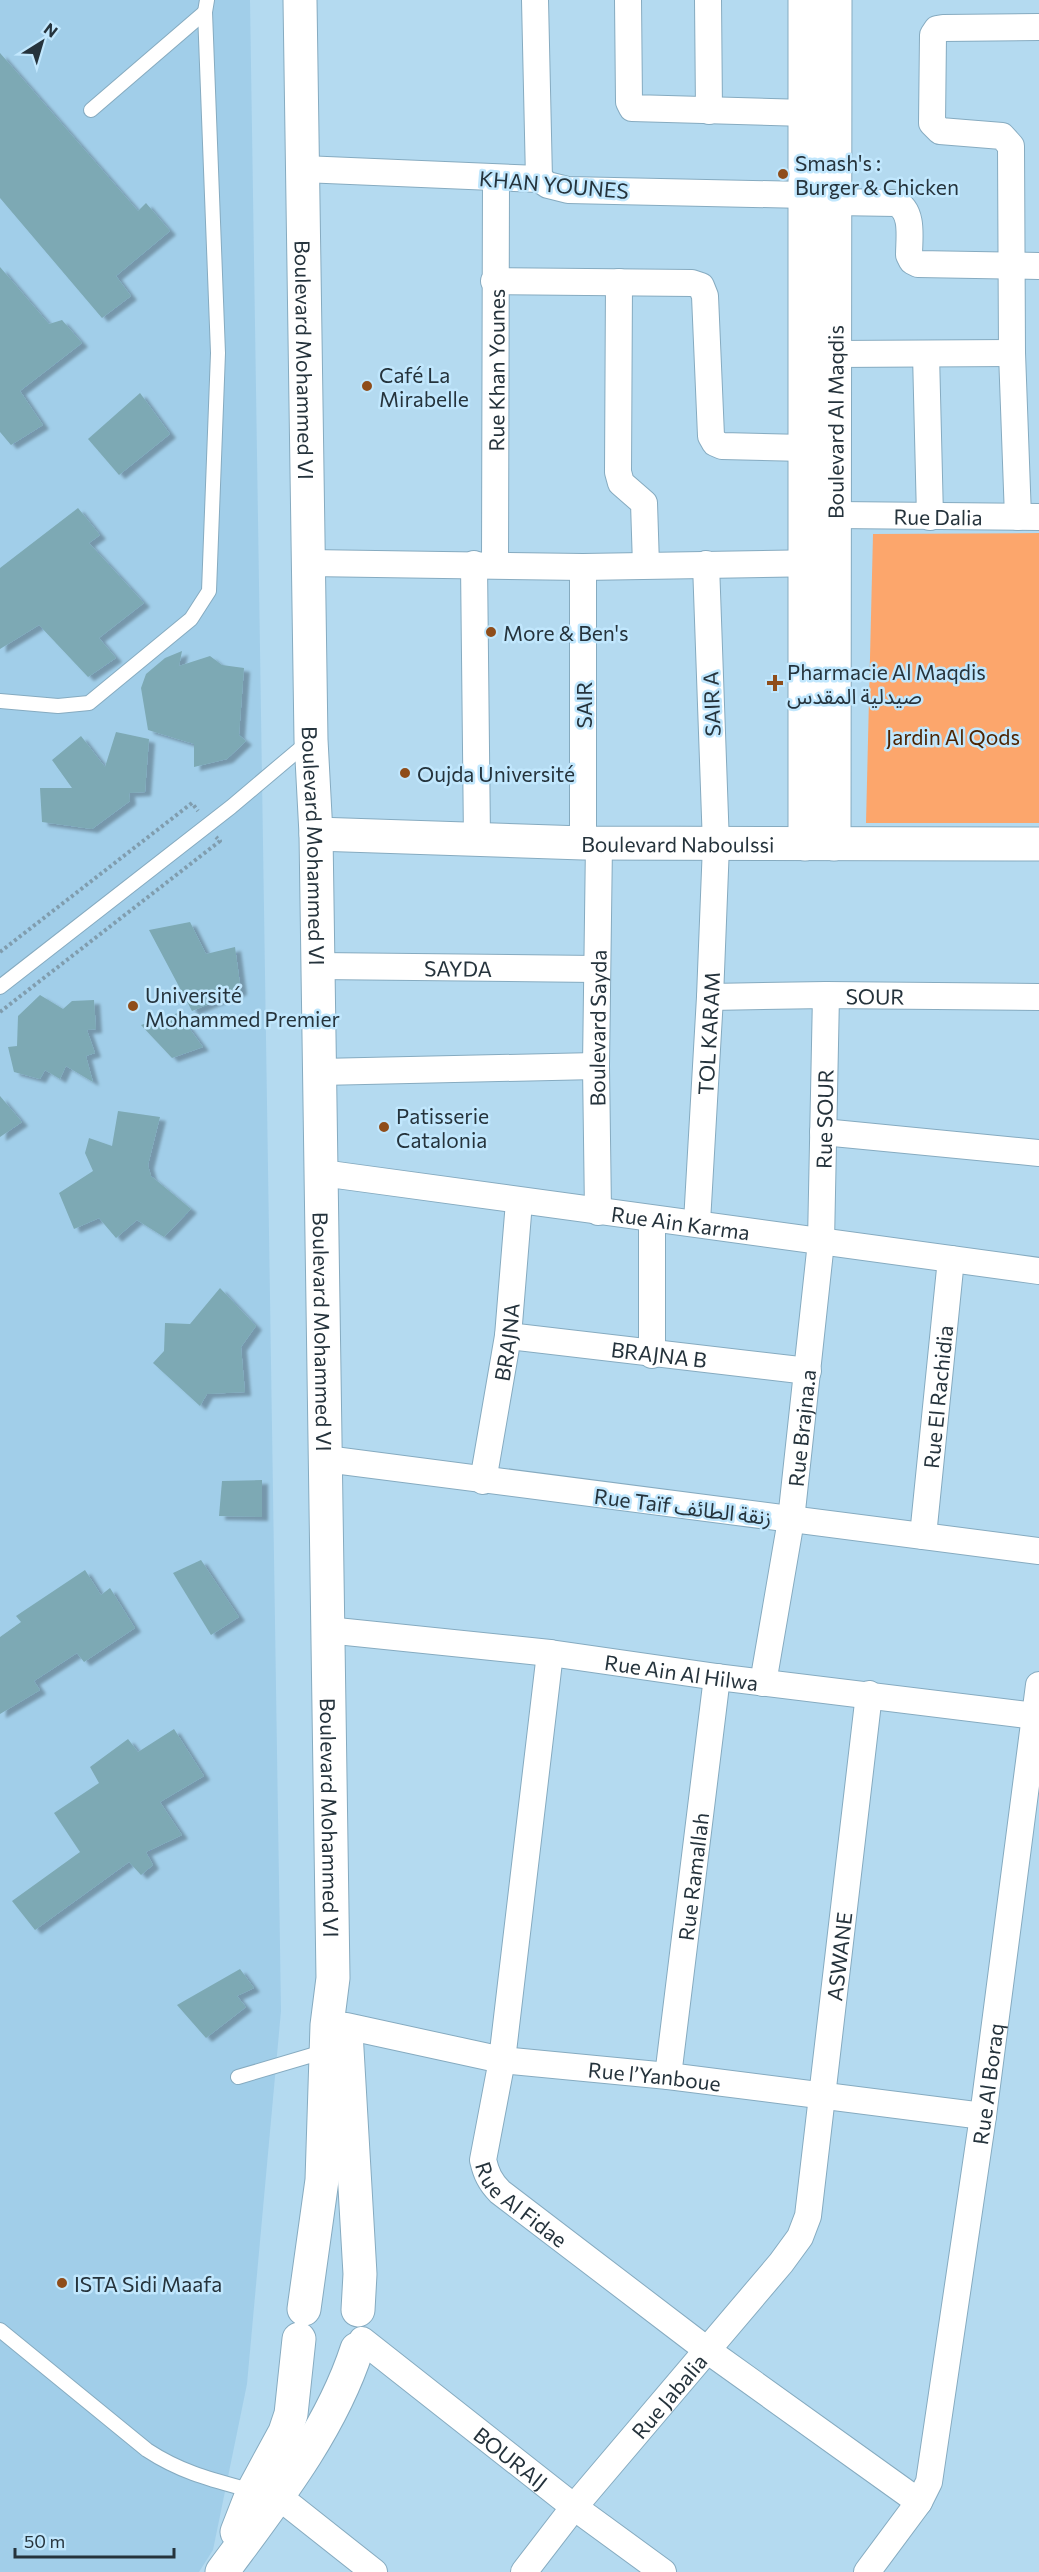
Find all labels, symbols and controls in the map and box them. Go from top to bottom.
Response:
north arrow [12,12,72,72]
text: N [41,18,62,41]
place label: Smash's : Burger & Chicken [795,150,959,199]
street label: KHAN YOUNES [478,165,630,203]
marker: Smash's : Burger & Chicken [776,167,790,181]
street label: Boulevard Mohammed VI [291,240,320,480]
street label: Rue Khan Younes [483,289,508,451]
street label: Boulevard Al Maqdis [822,325,847,519]
place label: Café La Mirabelle [379,362,469,411]
marker: Café La Mirabelle [360,379,374,393]
street label: Rue Dalia [893,503,983,529]
place label: More & Ben's [503,620,629,645]
marker: More & Ben's [484,625,498,639]
place label: Pharmacie Al Maqdis صيدلية المقدس [787,659,986,709]
street label: SAIR A [697,671,725,737]
marker: Pharmacie Al Maqdis صيدلية المقدس [768,676,782,690]
street label: SAIR [571,682,596,728]
park label: Jardin Al Qods [886,724,1020,749]
street label: Boulevard Mohammed VI [298,726,330,966]
place label: Oujda Université [417,761,575,786]
marker: Oujda Université [398,766,412,780]
street label: Boulevard Naboulssi [581,830,774,856]
street label: Boulevard Sayda [583,950,610,1106]
street label: SAYDA [424,955,492,980]
street label: TOL KARAM [692,971,723,1096]
place label: Université Mohammed Premier [145,982,340,1031]
street label: SOUR [845,983,905,1008]
marker: Université Mohammed Premier [126,999,140,1013]
street label: Rue SOUR [810,1069,837,1169]
place label: Patisserie Catalonia [396,1103,489,1152]
marker: Patisserie Catalonia [377,1120,391,1134]
street label: Rue Ain Karma [610,1200,752,1244]
street label: Boulevard Mohammed VI [309,1212,338,1452]
street label: BRAJNA [488,1302,523,1383]
street label: Rue El Rachidia [917,1324,957,1470]
street label: BRAJNA B [610,1336,708,1372]
street label: Rue Brajna.a [782,1368,820,1488]
street label: Rue Taïf زنقة الطائف [593,1483,773,1530]
street label: Rue Ain Al Hilwa [603,1649,760,1694]
street label: Boulevard Mohammed VI [316,1698,345,1938]
street label: Rue Ramallah [672,1811,713,1942]
street label: ASWANE [821,1911,856,2002]
street label: Rue Al Boraq [966,2022,1007,2146]
street label: Rue l’Yanboue [587,2056,722,2095]
street label: Rue Al Fidae [471,2158,573,2252]
place label: ISTA Sidi Maafa [74,2271,222,2296]
marker: ISTA Sidi Maafa [55,2276,69,2290]
street label: Rue Jabalia [626,2348,711,2443]
street label: BOURAIJ [469,2421,553,2494]
scale bar [15,2521,174,2559]
text: 50 m [24,2530,65,2552]

